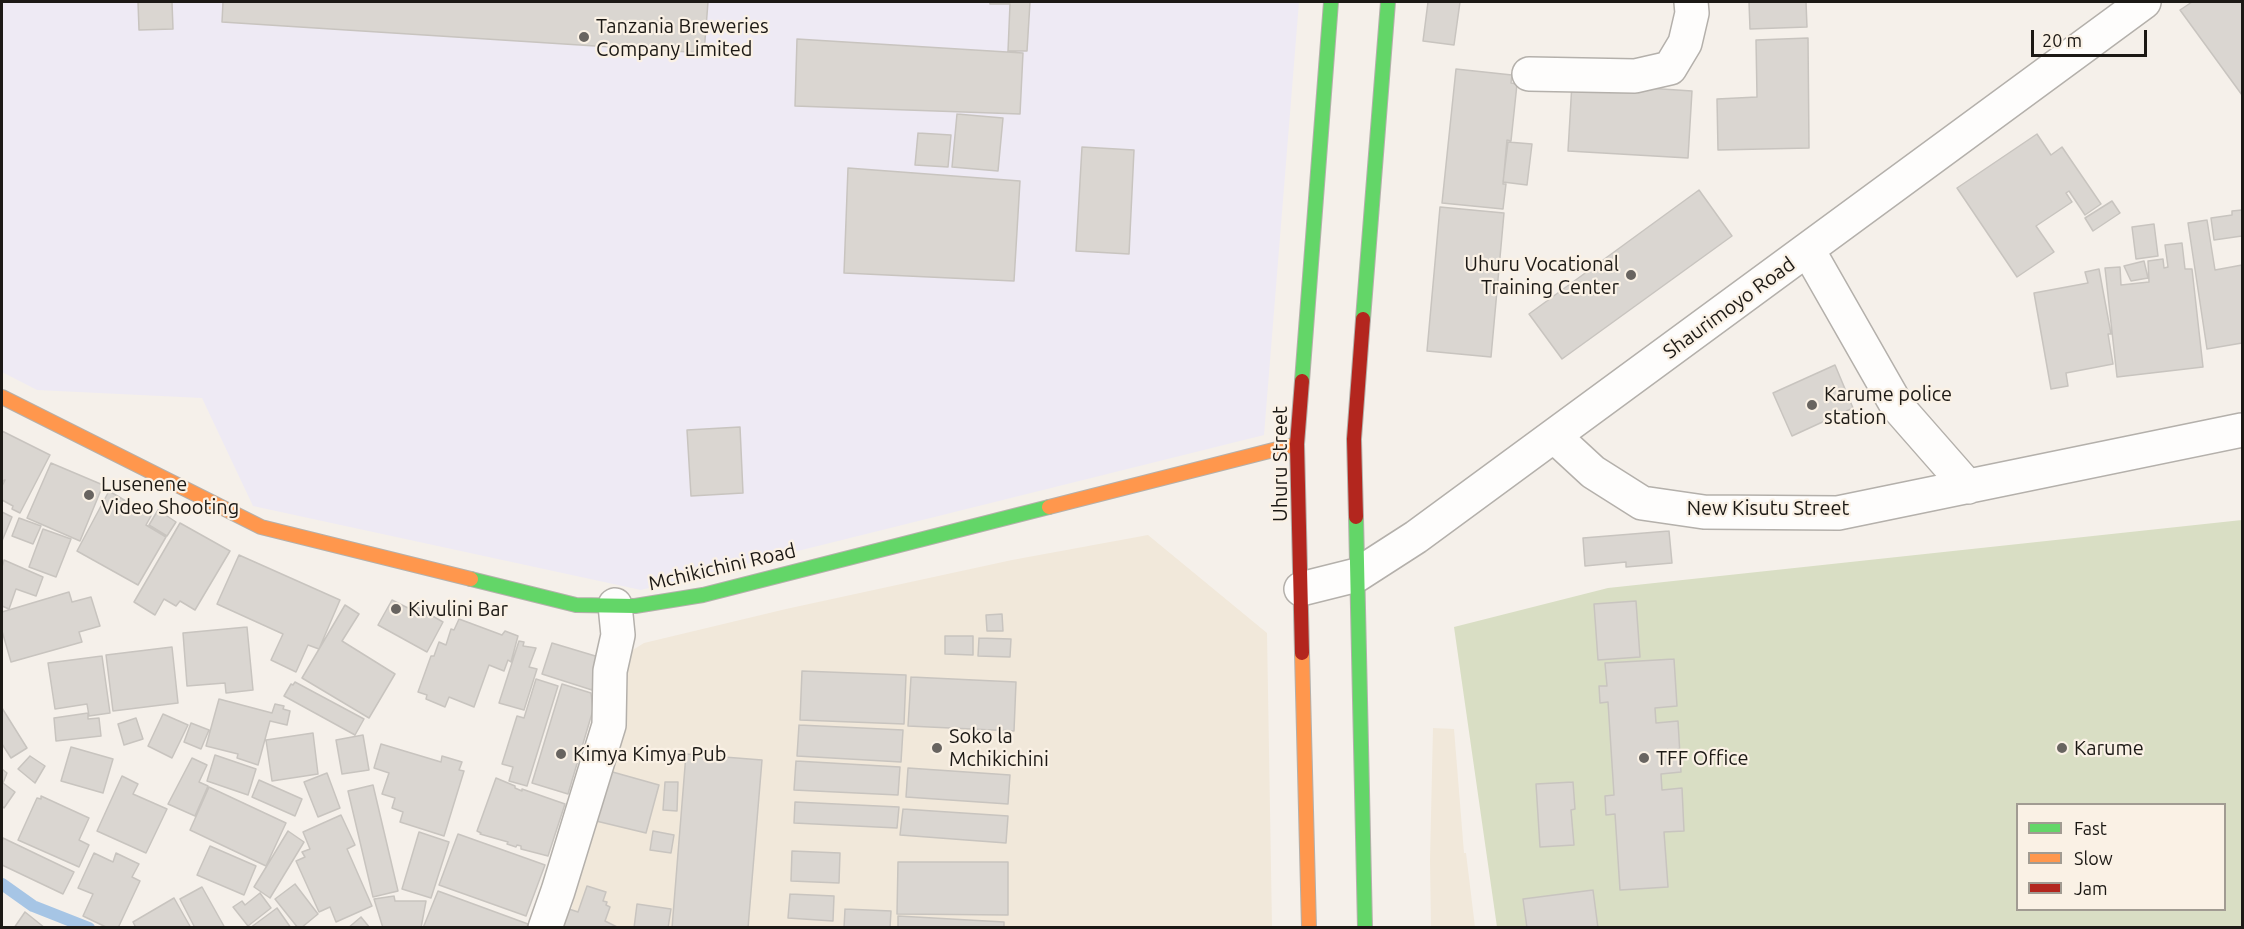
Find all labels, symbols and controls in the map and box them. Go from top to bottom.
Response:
place label: Tanzania Breweries Company Limited [596,14,769,61]
scale bar [2034,18,2150,56]
marker: Tanzania Breweries Company Limited [577,30,591,44]
text: 20 m [2042,30,2082,50]
place label: Uhuru Vocational Training Center [1464,252,1619,299]
street label: Shaurimoyo Road [1658,252,1800,364]
marker: Uhuru Vocational Training Center [1624,268,1638,282]
place label: Karume police station [1824,382,1952,429]
marker: Karume police station [1805,398,1819,412]
street label: Uhuru Street [1268,406,1292,522]
place label: Lusenene Video Shooting [101,472,239,519]
marker: Lusenene Video Shooting [82,488,96,502]
street label: New Kisutu Street [1687,496,1849,520]
street label: Mchikichini Road [646,538,798,596]
place label: Kivulini Bar [408,597,508,621]
marker: Kivulini Bar [389,602,403,616]
place label: Soko la Mchikichini [949,724,1049,771]
place label: Karume [2074,736,2144,760]
marker: Soko la Mchikichini [930,741,944,755]
marker: Karume [2055,741,2069,755]
place label: Kimya Kimya Pub [573,742,726,766]
place label: TFF Office [1656,746,1749,770]
marker: Kimya Kimya Pub [554,747,568,761]
marker: TFF Office [1637,751,1651,765]
legend [2016,803,2226,911]
text: Fast [2074,818,2107,838]
text: Slow [2074,848,2113,868]
text: Jam [2074,878,2108,898]

